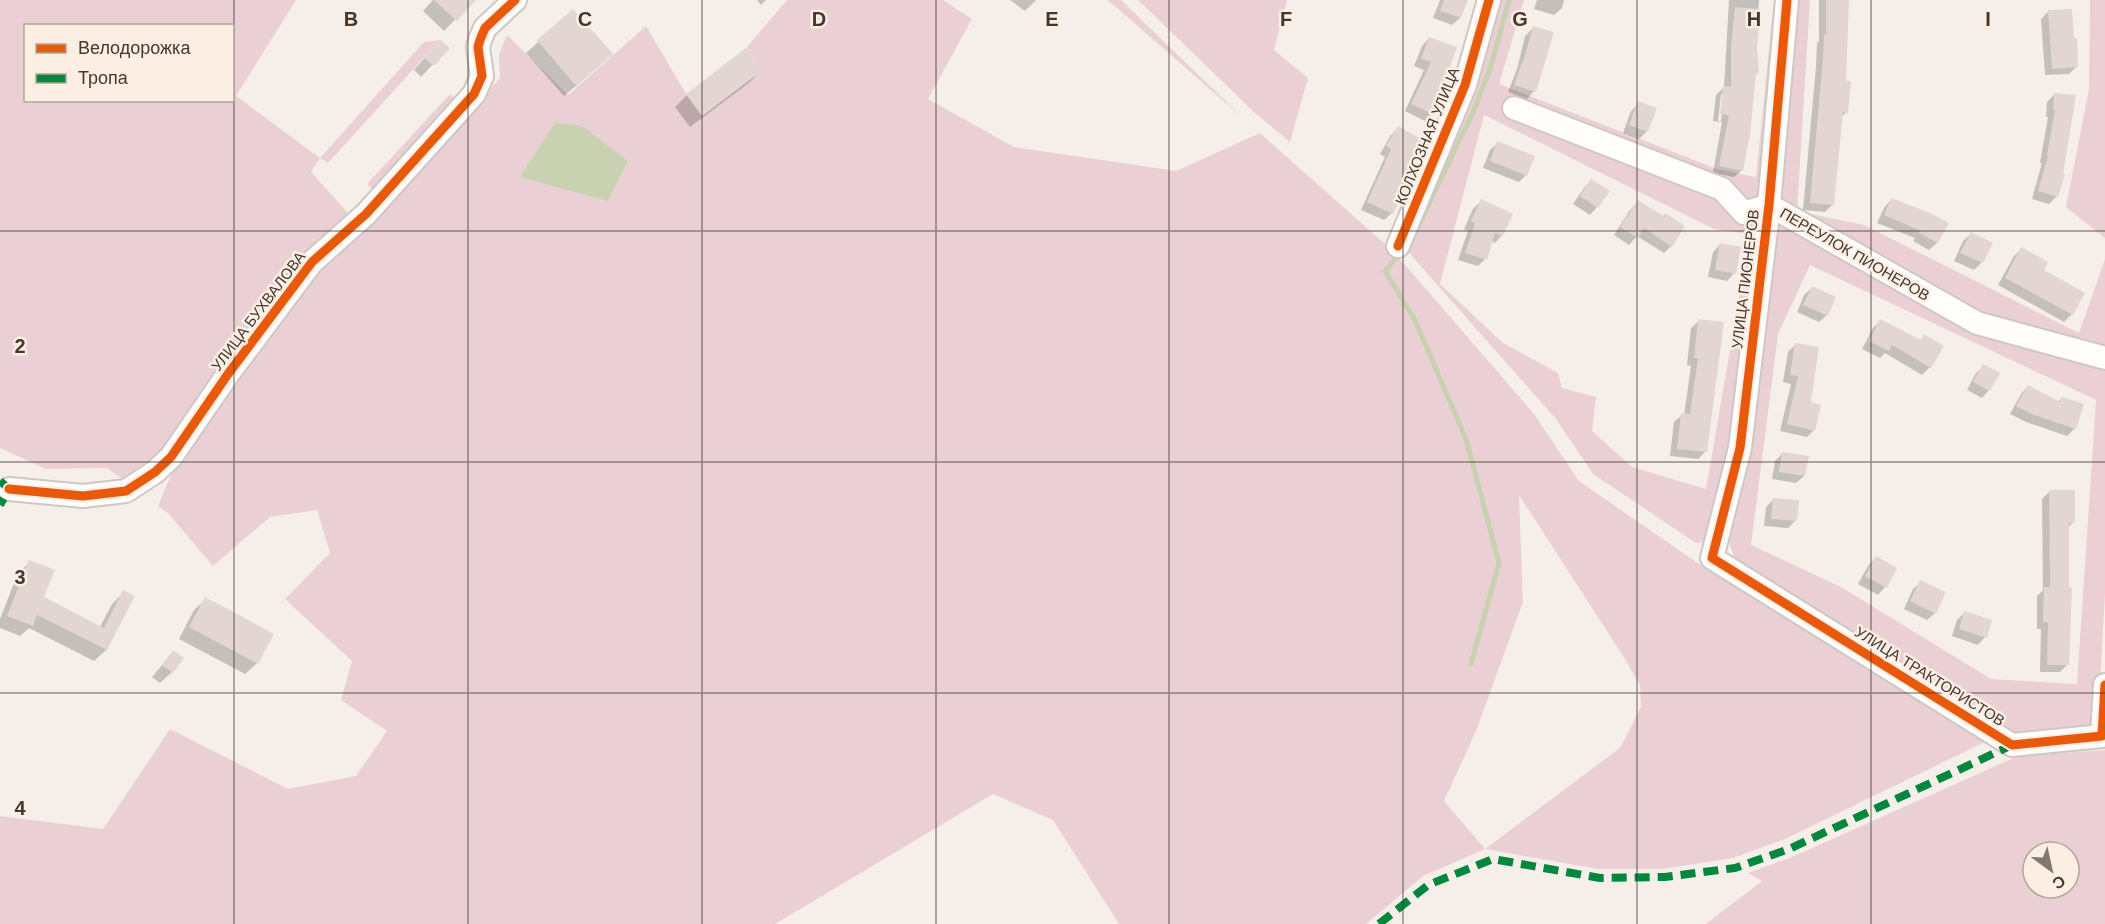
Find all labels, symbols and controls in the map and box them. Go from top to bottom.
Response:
text: B [344,8,358,30]
text: C [578,8,592,30]
text: D [812,8,826,30]
text: E [1045,8,1059,30]
text: F [1280,8,1292,30]
text: G [1512,8,1528,30]
text: H [1747,8,1761,30]
text: I [1985,8,1991,30]
legend [24,24,234,102]
text: Велодорожка [78,38,191,58]
street label: КОЛХОЗНАЯ УЛИЦА [1392,65,1462,207]
text: Тропа [78,68,129,88]
street label: ПЕРЕУЛОК ПИОНЕРОВ [1777,204,1933,304]
street label: УЛИЦА ПИОНЕРОВ [1728,208,1762,350]
street label: УЛИЦА БУХВАЛОВА [208,248,308,374]
text: 2 [14,335,26,357]
text: 3 [14,566,26,588]
street label: УЛИЦА ТРАКТОРИСТОВ [1852,623,2008,729]
text: 4 [14,797,26,819]
north arrow [2021,840,2081,900]
text: С [2049,872,2068,893]

